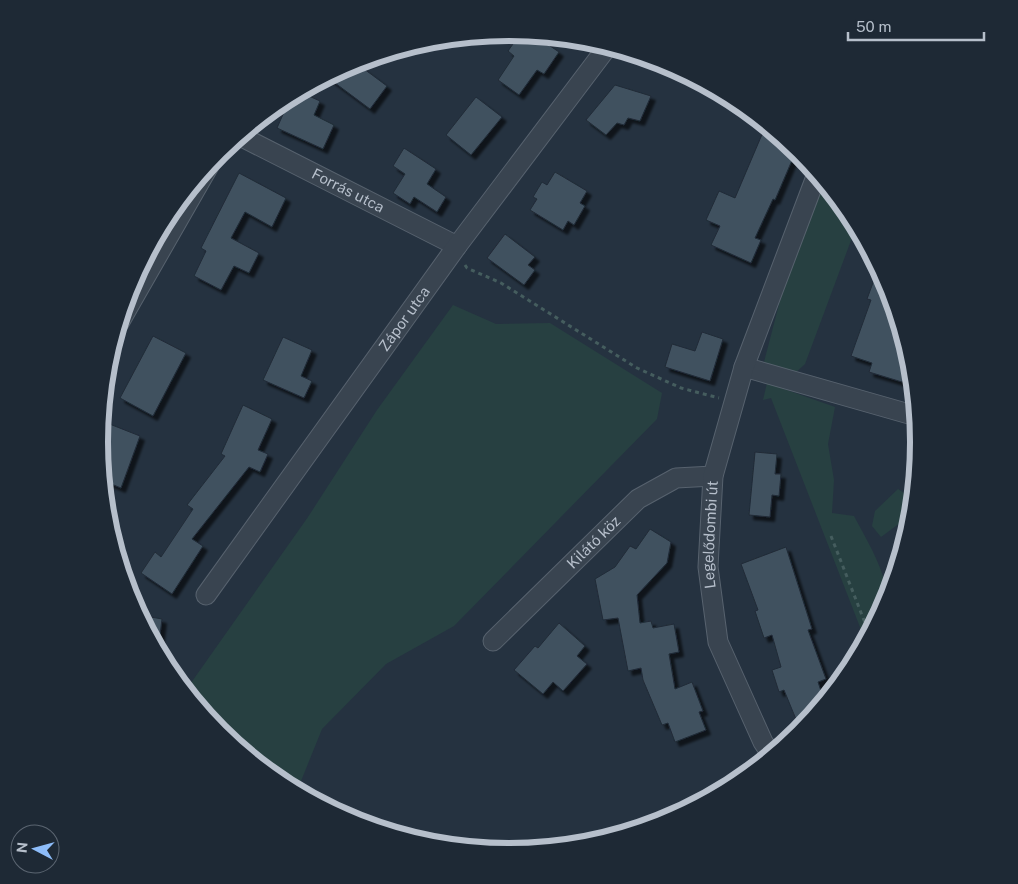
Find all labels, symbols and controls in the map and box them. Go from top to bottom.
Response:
scale bar [848,10,984,42]
text: 50 m [856,18,891,35]
street label: Forrás utca [309,165,387,216]
street label: Zápor utca [375,283,433,354]
street label: Legelődombi út [699,480,721,590]
street label: Kilátó köz [563,512,624,572]
north arrow [10,824,60,874]
text: N [14,841,31,854]

